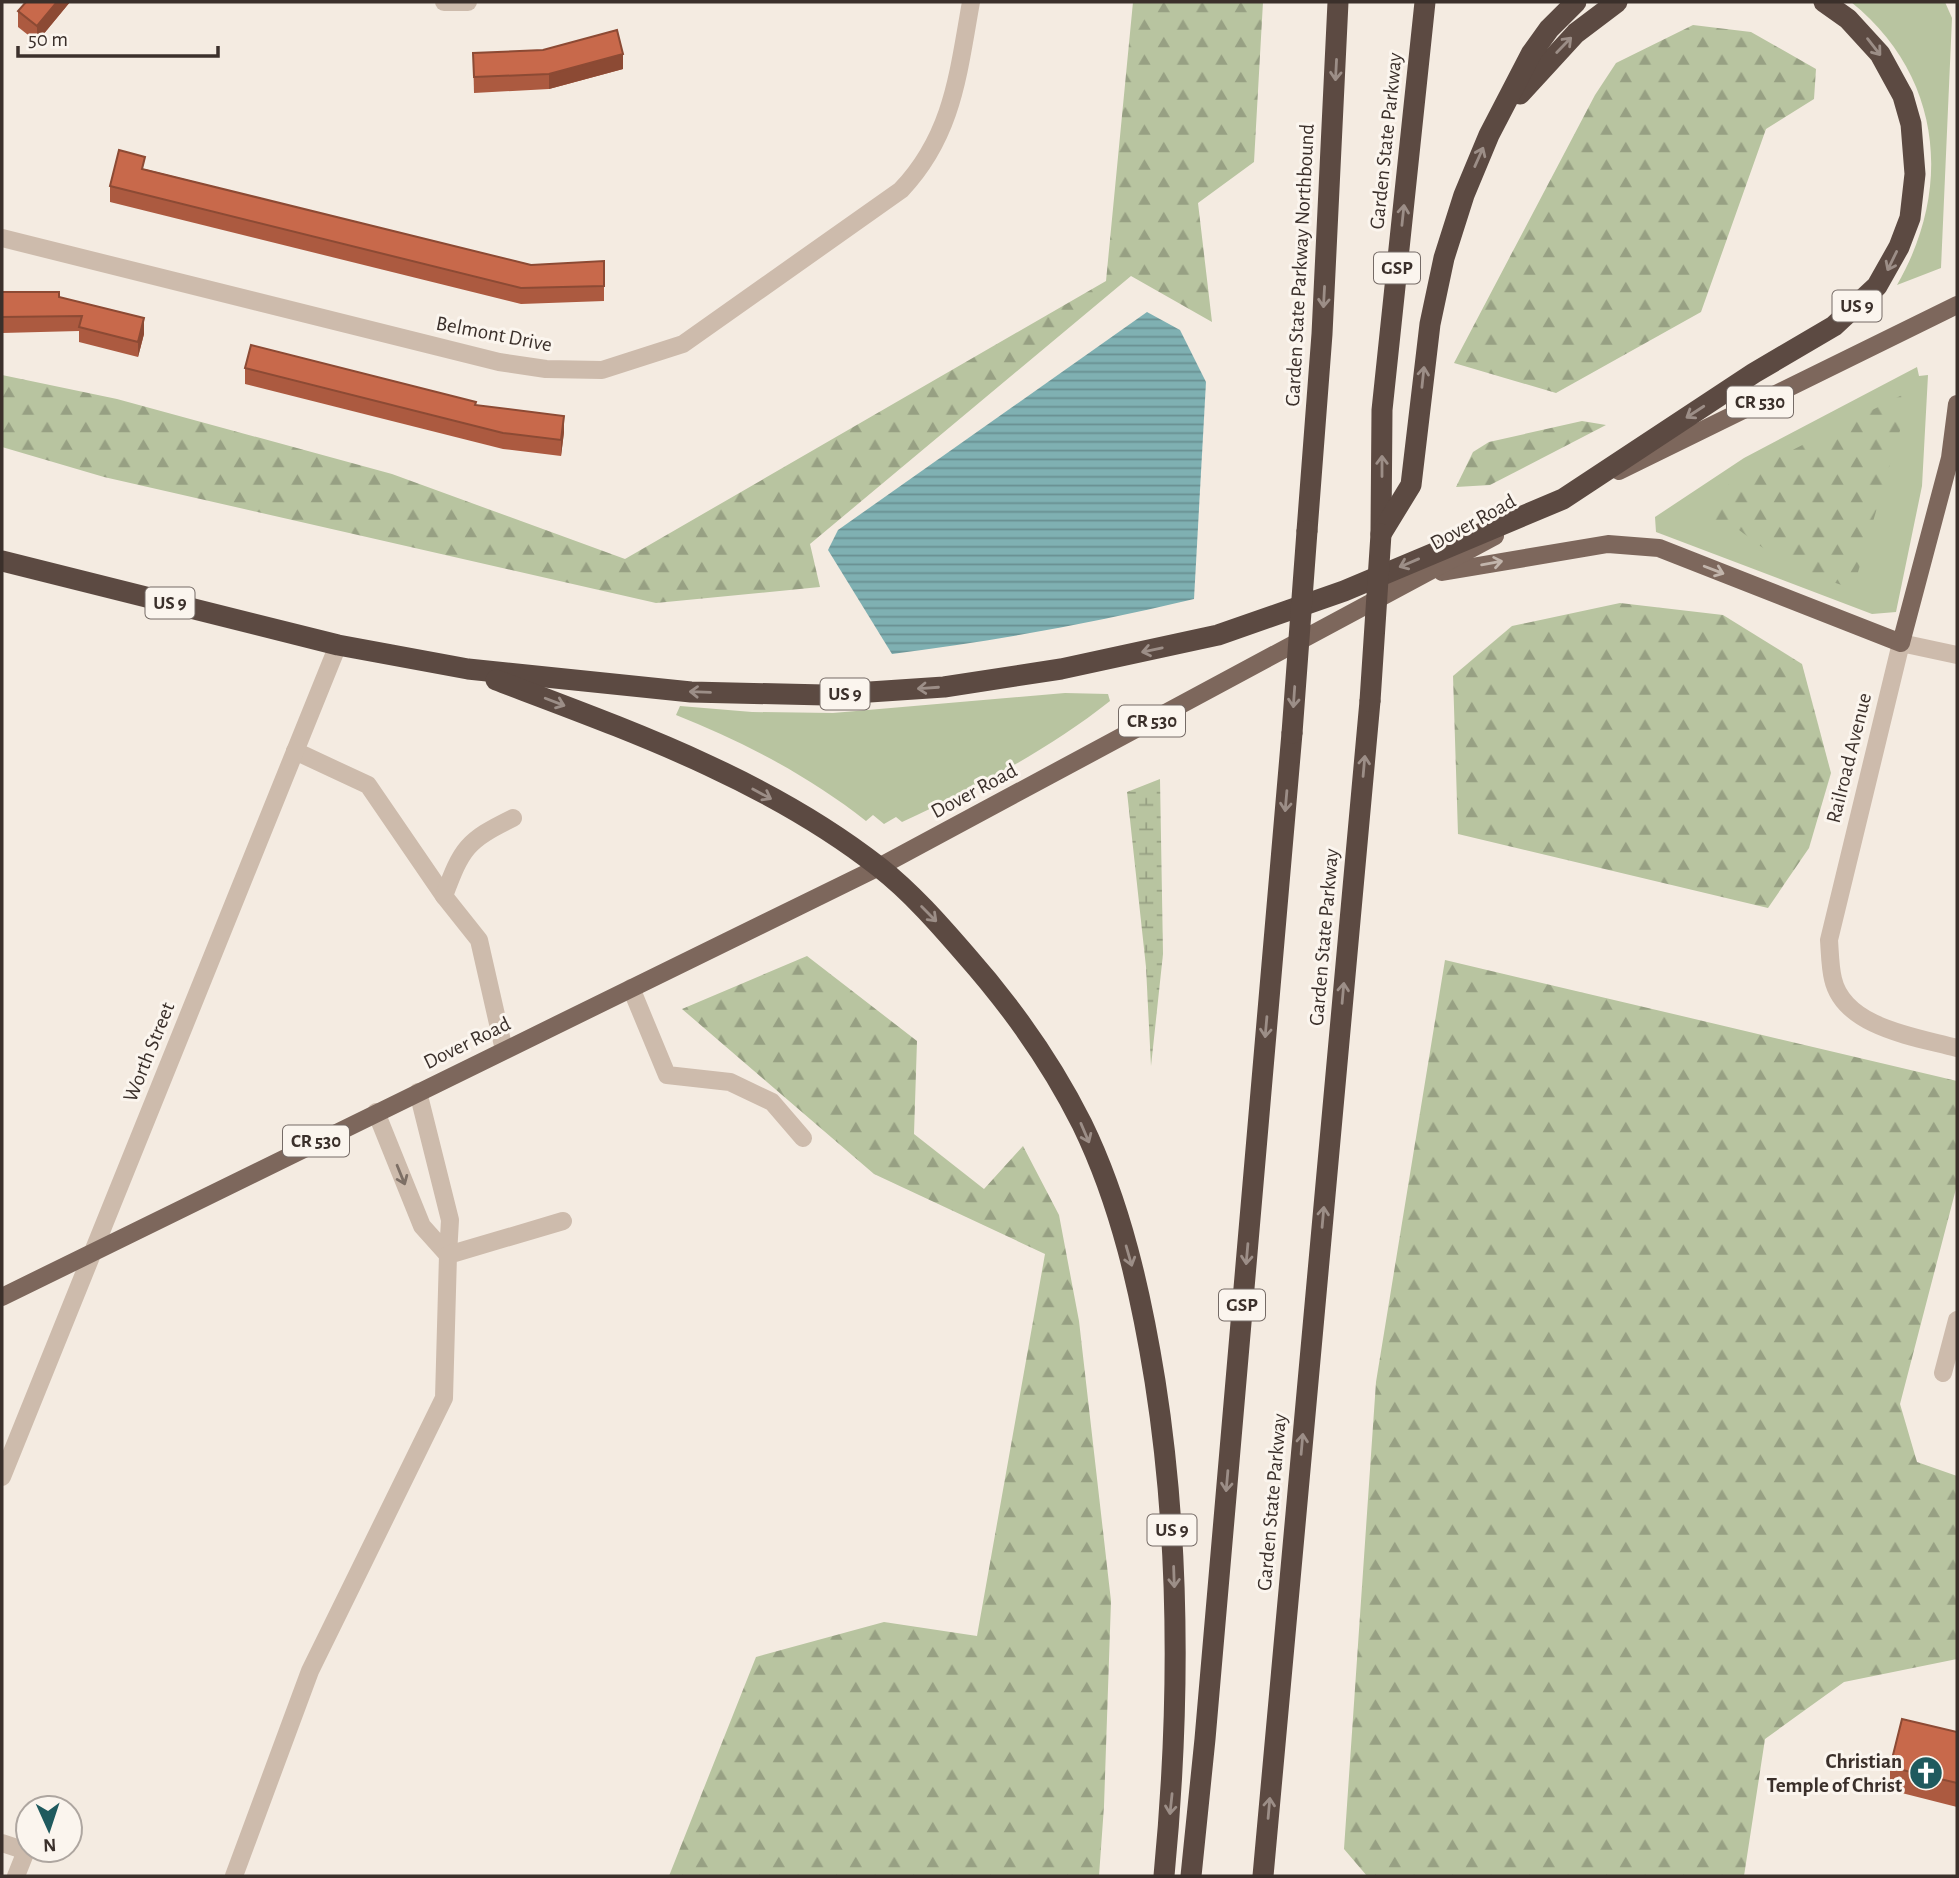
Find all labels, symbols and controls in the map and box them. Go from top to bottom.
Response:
scale bar [18,14,217,58]
text: 50 m [28,29,68,50]
one-way arrow [1555,37,1572,54]
one-way arrow [1866,38,1881,56]
street label: Garden State Parkway [1366,51,1406,231]
one-way arrow [1329,58,1342,81]
street label: Garden State Parkway Northbound [1282,123,1318,407]
one-way arrow [1473,147,1486,168]
one-way arrow [1397,204,1410,227]
one-way arrow [1885,250,1899,271]
road number: GSP [1374,252,1420,284]
one-way arrow [1317,285,1330,308]
road number: US 9 [1832,290,1882,322]
street label: Belmont Drive [434,312,554,356]
one-way arrow [1417,366,1430,388]
road number: CR 530 [1727,386,1793,418]
one-way arrow [1685,405,1705,419]
one-way arrow [1375,455,1389,478]
street label: Dover Road [1427,490,1519,554]
one-way arrow [1480,555,1503,569]
one-way arrow [1399,558,1421,571]
one-way arrow [1702,564,1724,577]
road number: US 9 [146,588,194,618]
one-way arrow [1141,643,1164,657]
road number: US 9 [820,678,870,709]
one-way arrow [917,682,939,695]
one-way arrow [1287,685,1300,707]
one-way arrow [689,686,712,699]
street label: Railroad Avenue [1823,691,1875,825]
one-way arrow [543,697,565,709]
road number: CR 530 [1119,706,1185,736]
one-way arrow [1358,756,1371,778]
street label: Dover Road [928,760,1020,822]
one-way arrow [751,788,772,802]
one-way arrow [1279,789,1292,811]
street label: Garden State Parkway [1306,847,1342,1026]
one-way arrow [920,905,937,922]
one-way arrow [1337,982,1350,1005]
street label: Worth Street [120,999,179,1105]
street label: Dover Road [420,1013,514,1073]
one-way arrow [1259,1015,1272,1038]
one-way arrow [1079,1122,1092,1143]
road number: CR 530 [283,1126,349,1156]
one-way arrow [396,1164,409,1185]
one-way arrow [1317,1206,1330,1229]
one-way arrow [1240,1242,1253,1265]
one-way arrow [1123,1244,1136,1266]
road number: GSP [1219,1289,1265,1320]
street label: Garden State Parkway [1254,1412,1290,1591]
one-way arrow [1296,1433,1309,1455]
one-way arrow [1220,1469,1233,1491]
road number: US 9 [1148,1514,1196,1546]
one-way arrow [1168,1565,1181,1588]
place label: Christian Temple of Christ [1766,1751,1902,1796]
church icon: Christian Temple of Christ [1907,1754,1945,1792]
one-way arrow [1164,1793,1177,1815]
north arrow [14,1794,84,1864]
one-way arrow [1263,1797,1276,1820]
text: N [43,1835,57,1854]

